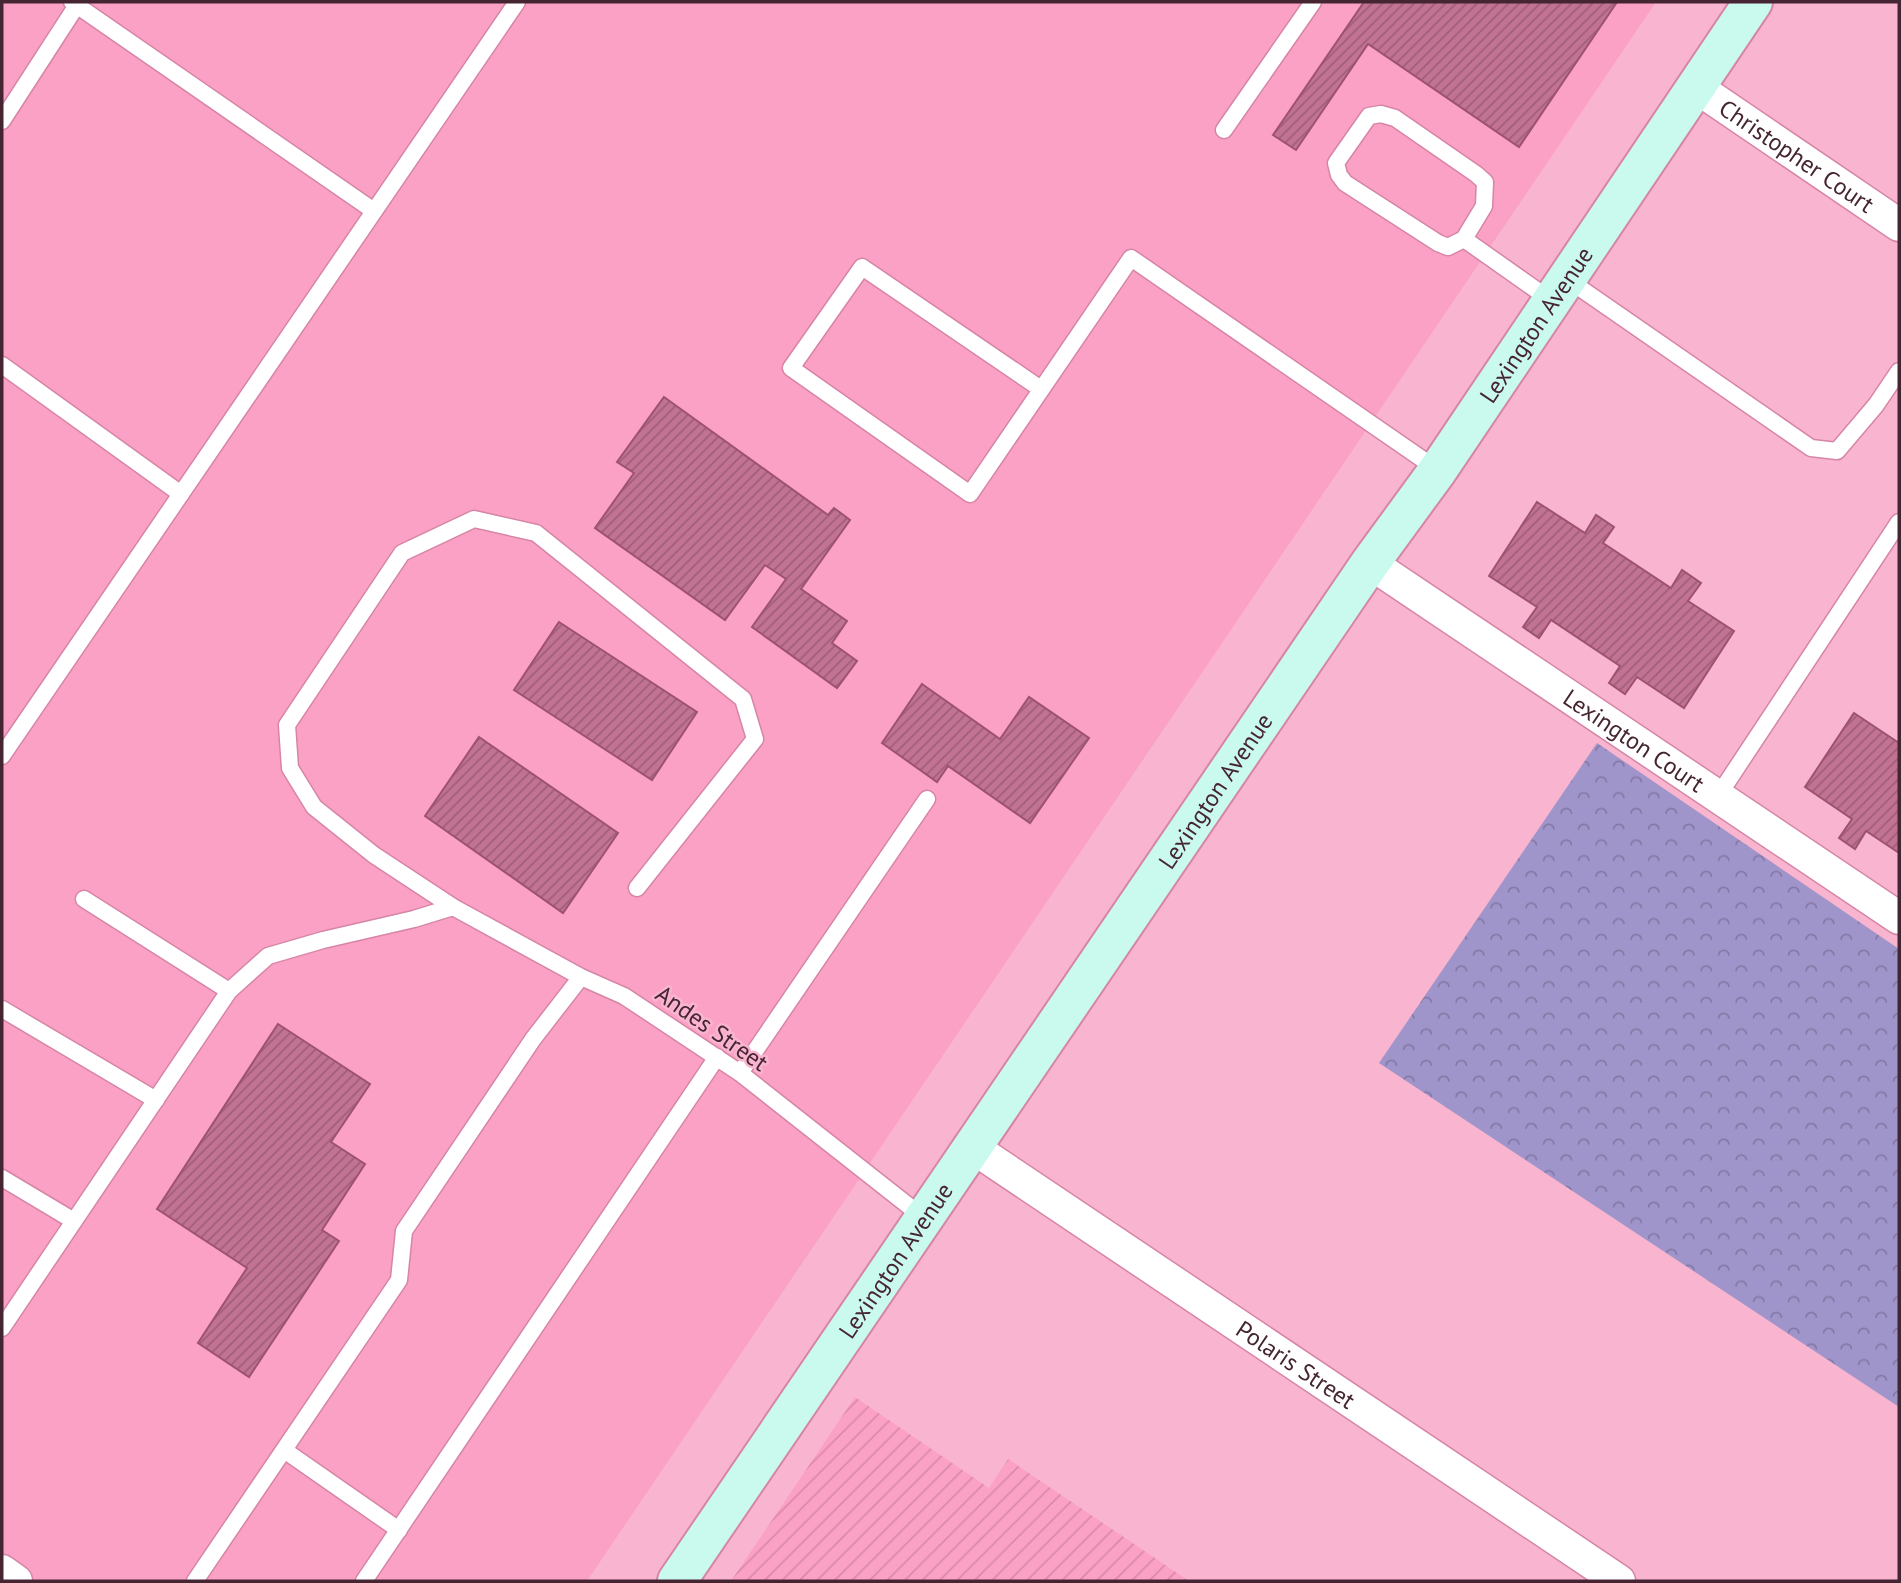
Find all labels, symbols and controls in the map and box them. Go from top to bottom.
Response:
street label: Christopher Court [1713,92,1880,219]
street label: Lexington Avenue [1472,240,1600,409]
street label: Lexington Court [1558,682,1711,799]
street label: Lexington Avenue [1151,707,1279,875]
street label: Andes Street [650,978,774,1078]
street label: Lexington Avenue [831,1176,959,1344]
street label: Polaris Street [1230,1313,1361,1415]

